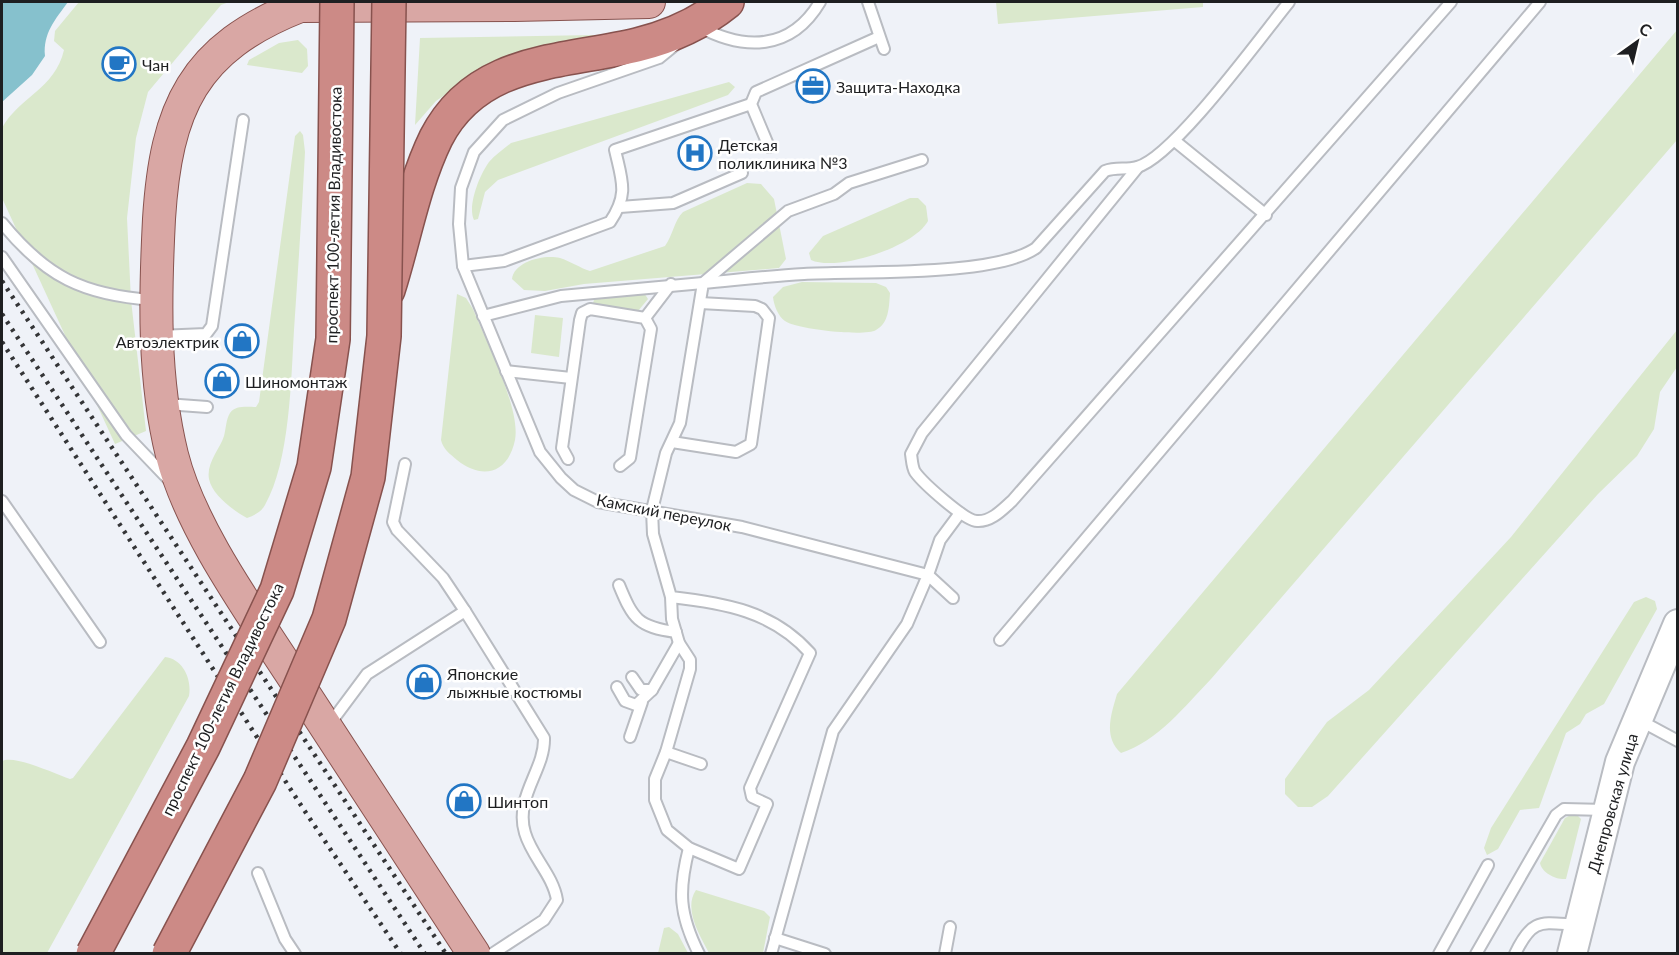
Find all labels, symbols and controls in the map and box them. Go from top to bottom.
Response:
north arrow [1607,12,1667,72]
text: С [1636,18,1656,40]
cafe icon: Чан [101,46,137,82]
place label: Чан [142,55,169,74]
office icon: Защита-Находка [795,68,831,104]
place label: Защита-Находка [836,77,960,96]
street label: проспект 100-летия Владивостока [321,86,345,344]
hospital icon: Детская поликлиника №3 [677,135,713,171]
place label: Детская поликлиника №3 [718,135,848,172]
shop icon: Автоэлектрик [224,323,260,359]
place label: Автоэлектрик [116,332,220,351]
shop icon: Шиномонтаж [204,363,240,399]
place label: Шиномонтаж [245,372,348,391]
street label: Камский переулок [595,490,734,535]
street label: проспект 100-летия Владивостока [157,579,287,819]
shop icon: Японские лыжные костюмы [406,664,442,700]
place label: Японские лыжные костюмы [446,664,582,701]
street label: Днепровская улица [1583,731,1641,875]
shop icon: Шинтоп [446,783,482,819]
place label: Шинтоп [487,792,548,811]

